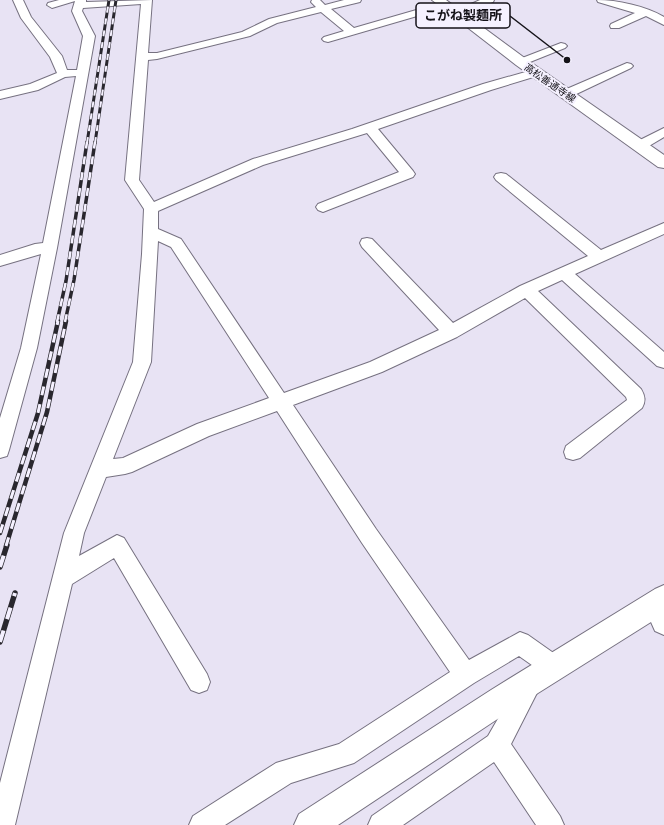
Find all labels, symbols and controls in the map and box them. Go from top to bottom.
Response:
callout: こがね製麺所 [416,3,510,28]
text: こがね製麺所 [424,6,502,24]
street label: 高松善通寺線 [522,60,578,106]

